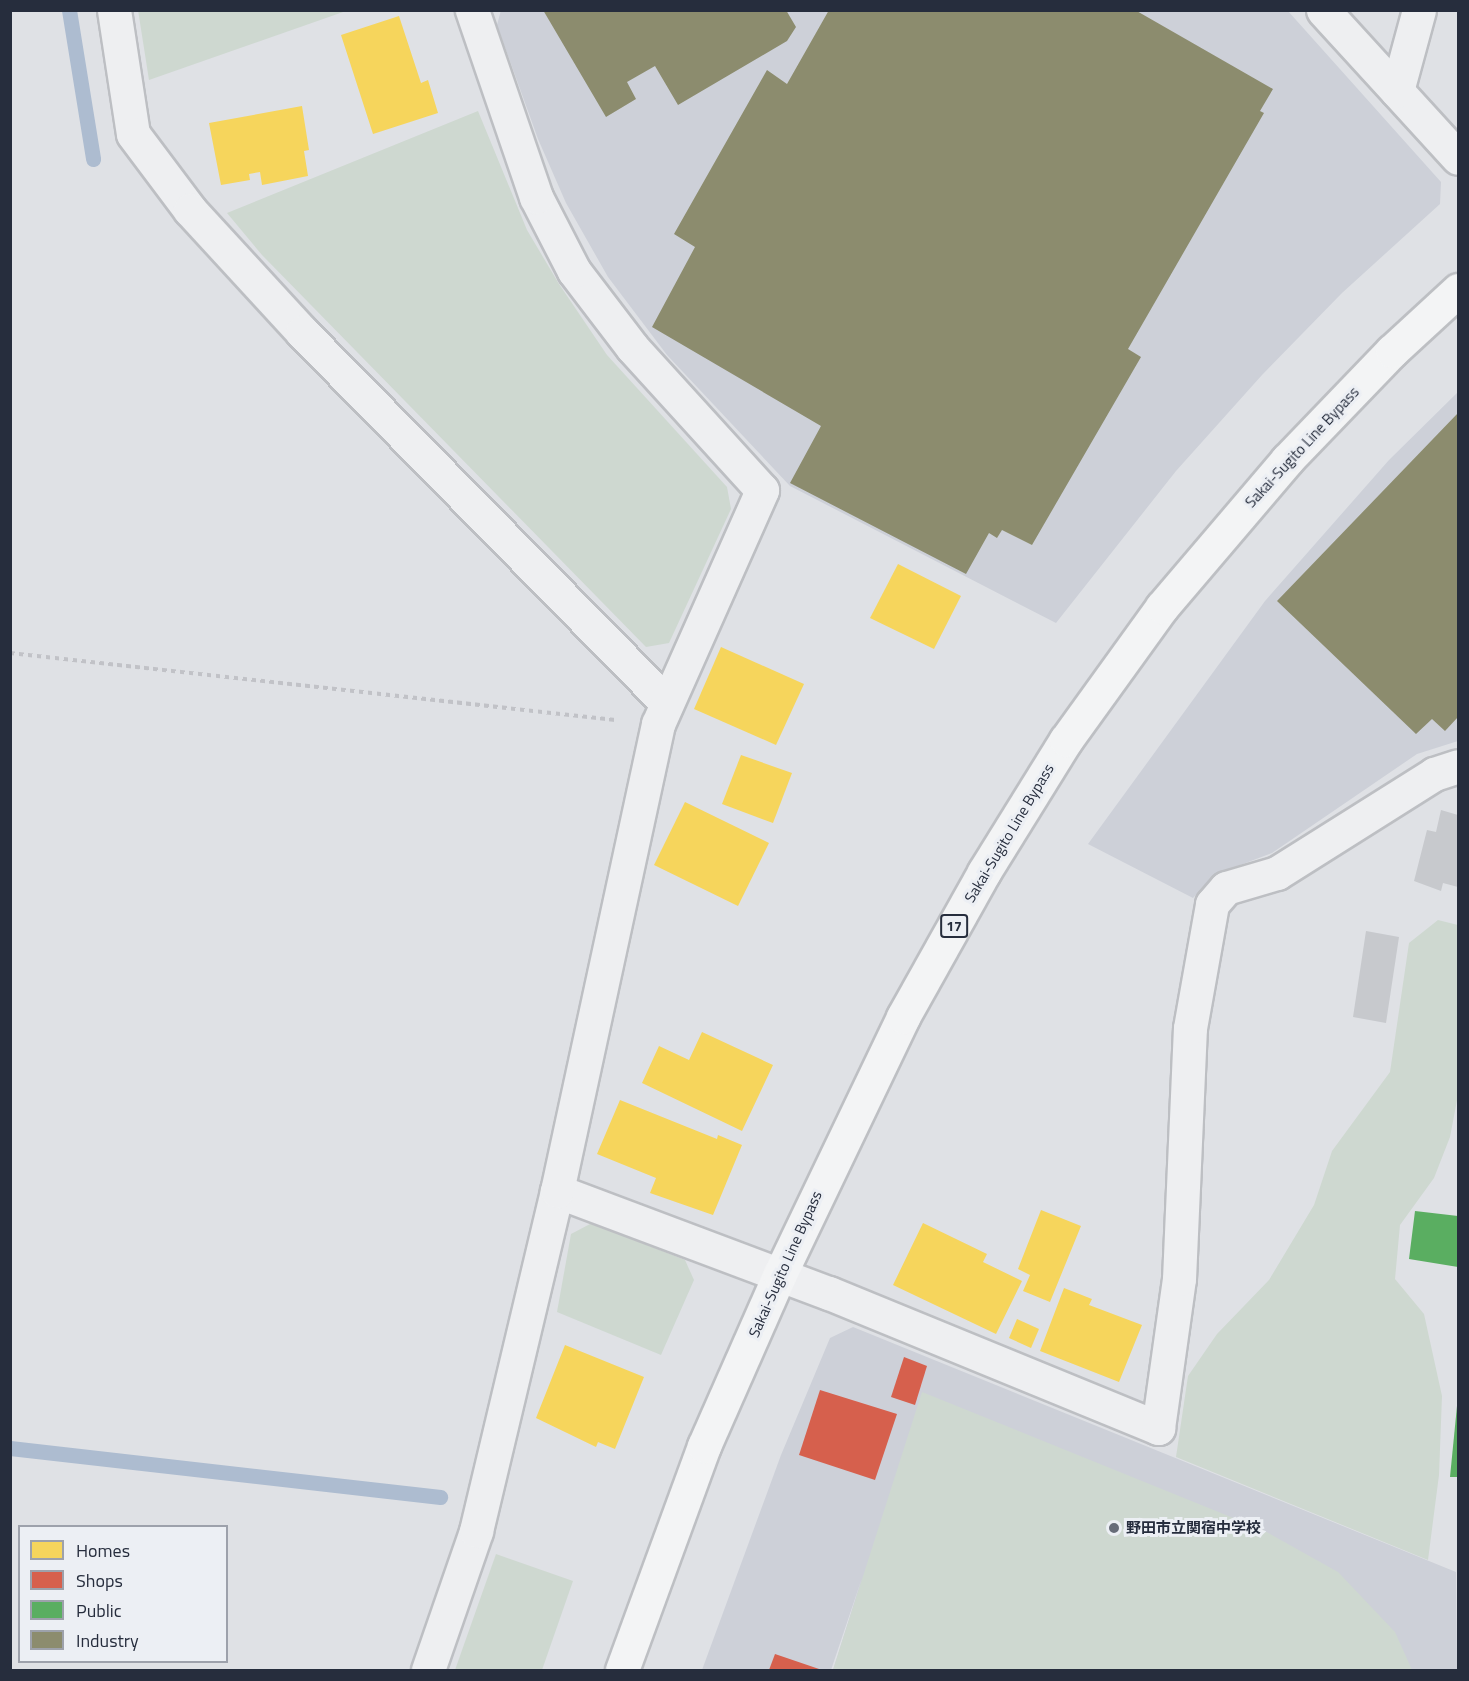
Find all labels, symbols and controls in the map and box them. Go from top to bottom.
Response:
street label: Sakai-Sugito Line Bypass [1241,383,1363,511]
street label: Sakai-Sugito Line Bypass [960,760,1058,906]
road number: 17 [939,915,969,937]
street label: Sakai-Sugito Line Bypass [745,1188,825,1340]
place label: 野田市立関宿中学校 [1126,1519,1261,1537]
marker: 野田市立関宿中学校 [1107,1521,1121,1535]
legend [18,1525,228,1663]
text: Homes [76,1537,130,1564]
text: Shops [76,1567,123,1594]
text: Public [76,1597,122,1624]
text: Industry [76,1627,139,1654]

